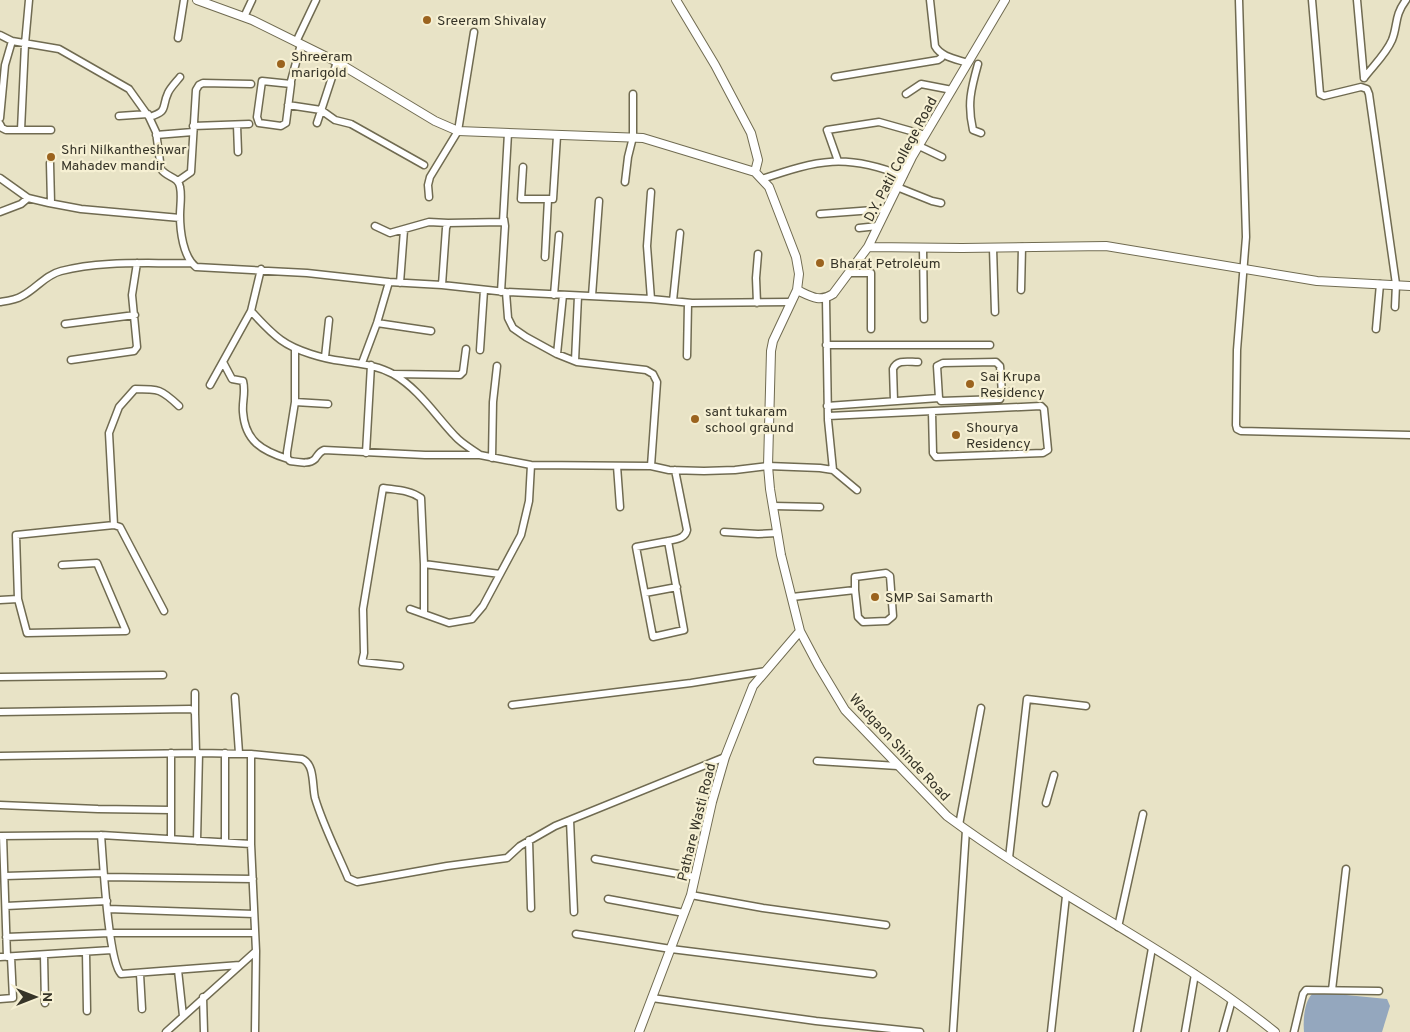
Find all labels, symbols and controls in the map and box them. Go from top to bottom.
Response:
place label: Sreeram Shivalay [437,13,546,30]
marker: Sreeram Shivalay [421,14,433,26]
place label: Shreeram marigold [291,49,353,82]
marker: Shreeram marigold [275,58,287,70]
street label: D.Y. Patil College Road [861,94,942,225]
place label: Shri Nilkantheshwar Mahadev mandir [61,142,187,175]
marker: Shri Nilkantheshwar Mahadev mandir [45,151,57,163]
place label: Bharat Petroleum [830,256,941,273]
marker: Bharat Petroleum [814,257,826,269]
place label: Sai Krupa Residency [980,369,1045,402]
marker: Sai Krupa Residency [964,378,976,390]
place label: sant tukaram school graund [705,404,794,437]
marker: sant tukaram school graund [689,413,701,425]
place label: Shourya Residency [966,420,1031,453]
marker: Shourya Residency [950,429,962,441]
place label: SMP Sai Samarth [885,590,993,607]
marker: SMP Sai Samarth [869,591,881,603]
street label: Wadgaon Shinde Road [845,691,953,805]
street label: Pathare Wasti Road [675,761,720,883]
north arrow [10,972,60,1022]
text: N [38,992,55,1002]

